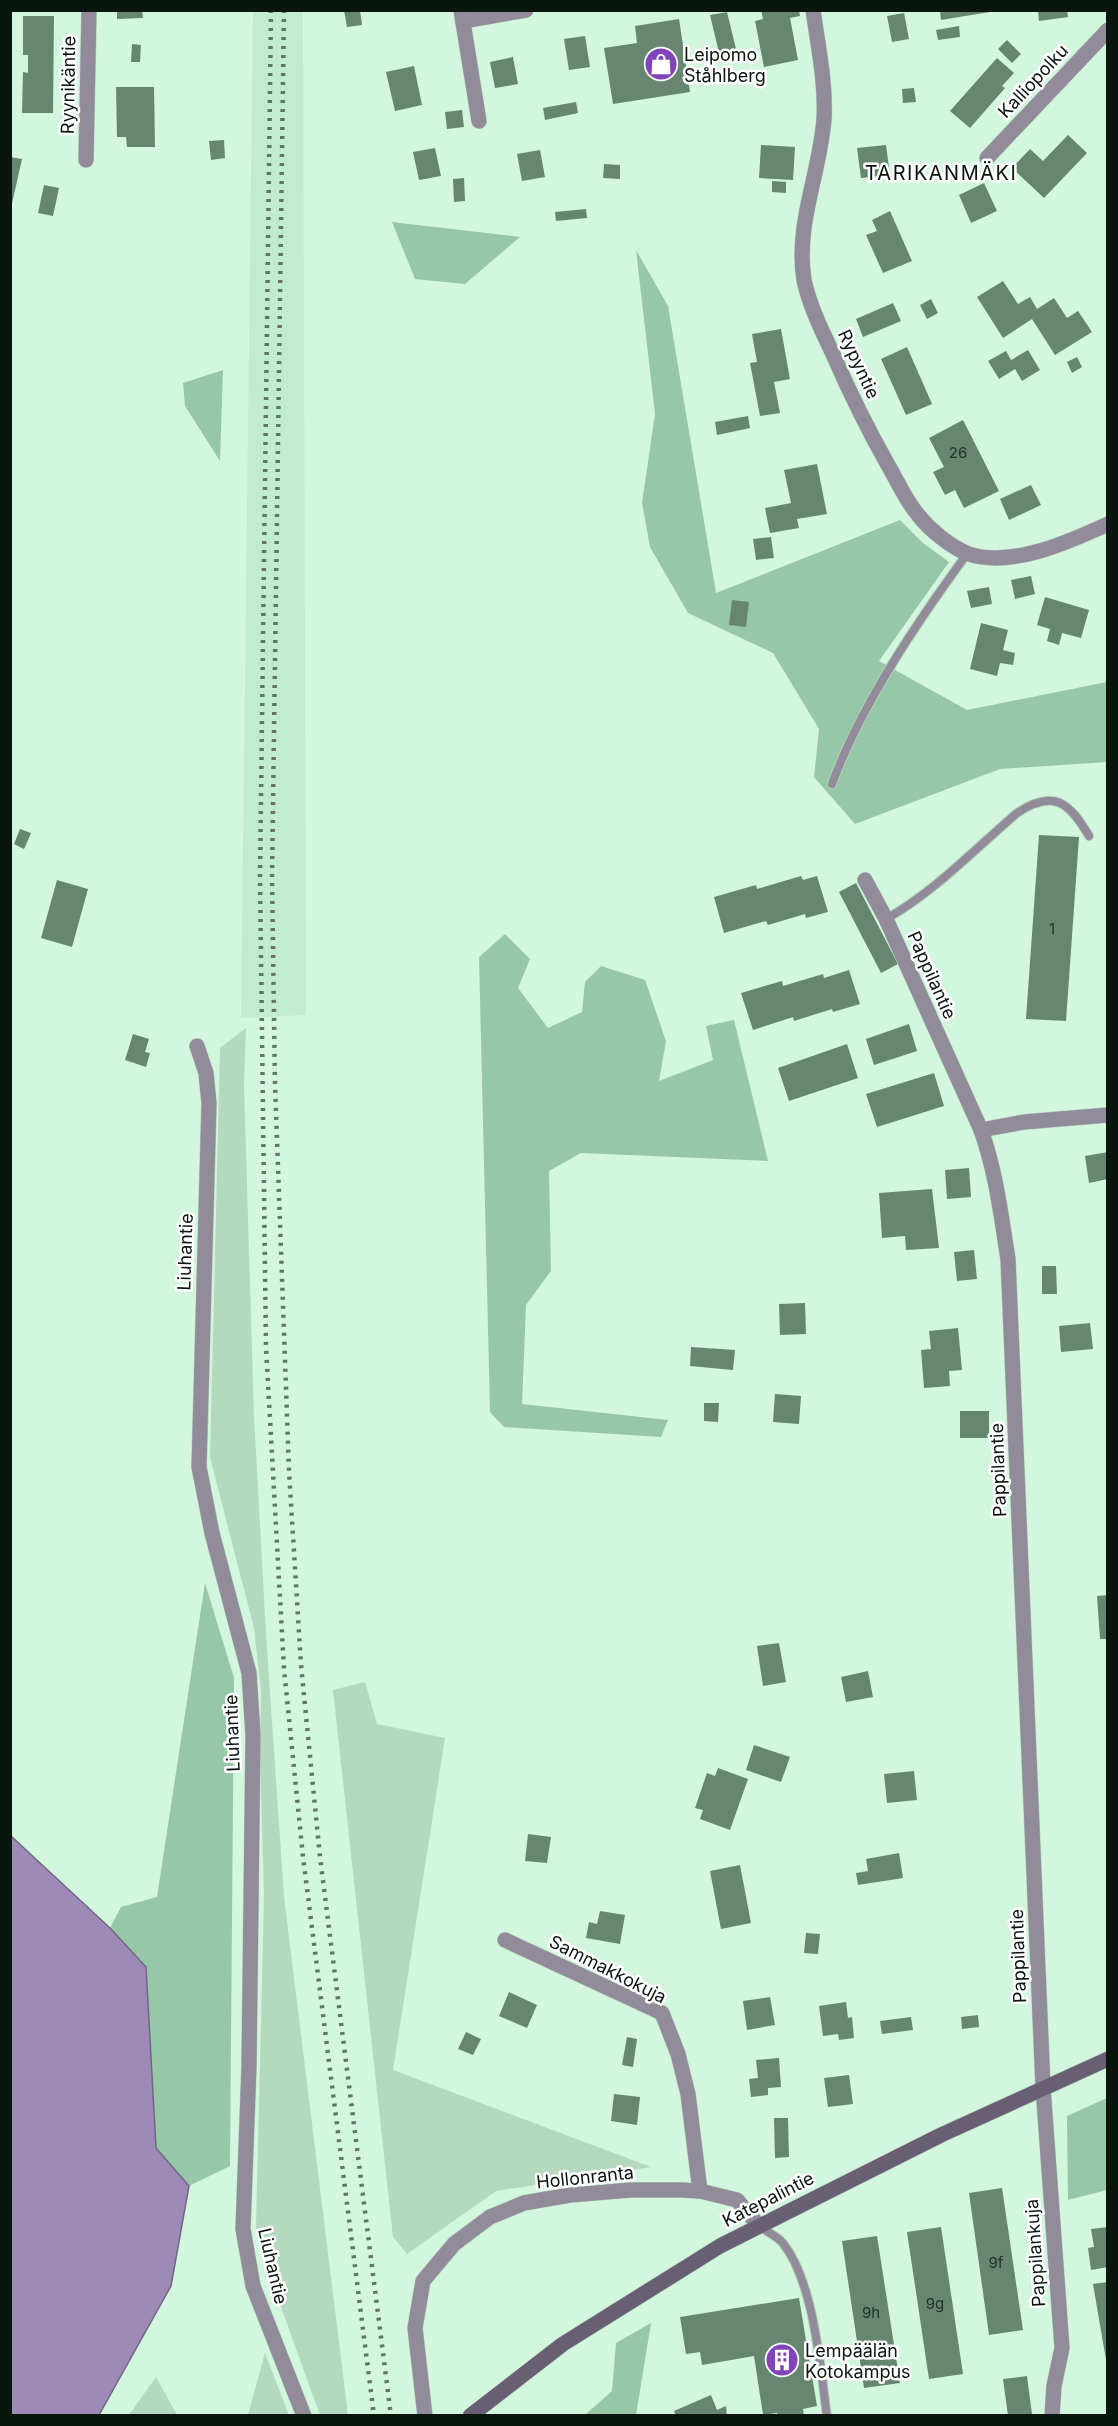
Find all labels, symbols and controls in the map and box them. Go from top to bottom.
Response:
street label: Ryynikäntie [57,36,79,134]
street label: Kalliopolku [994,40,1072,122]
place label: Leipomo Ståhlberg [684,44,766,86]
shop icon: Leipomo Ståhlberg [643,46,679,82]
district label: TARIKANMÄKI [865,161,1017,185]
street label: Rypyntie [834,326,884,402]
house number: 26 [949,443,967,462]
house number: 1 [1049,919,1055,938]
street label: Pappilantie [903,928,961,1022]
street label: Liuhantie [173,1213,197,1291]
street label: Pappilantie [986,1423,1010,1517]
street label: Liuhantie [220,1694,244,1772]
street label: Pappilantie [1006,1909,1030,2003]
street label: Sammakkokuja [546,1930,670,2008]
street label: Hollonranta [535,2161,635,2193]
street label: Katepalintie [719,2167,817,2231]
street label: Pappilankuja [1021,2198,1049,2308]
street label: Liuhantie [254,2226,292,2306]
house number: 9f [989,2253,1004,2272]
house number: 9g [926,2294,944,2313]
house number: 9h [862,2303,880,2322]
place label: Lempäälän Kotokampus [805,2340,911,2382]
building icon: Lempäälän Kotokampus [764,2342,800,2378]

